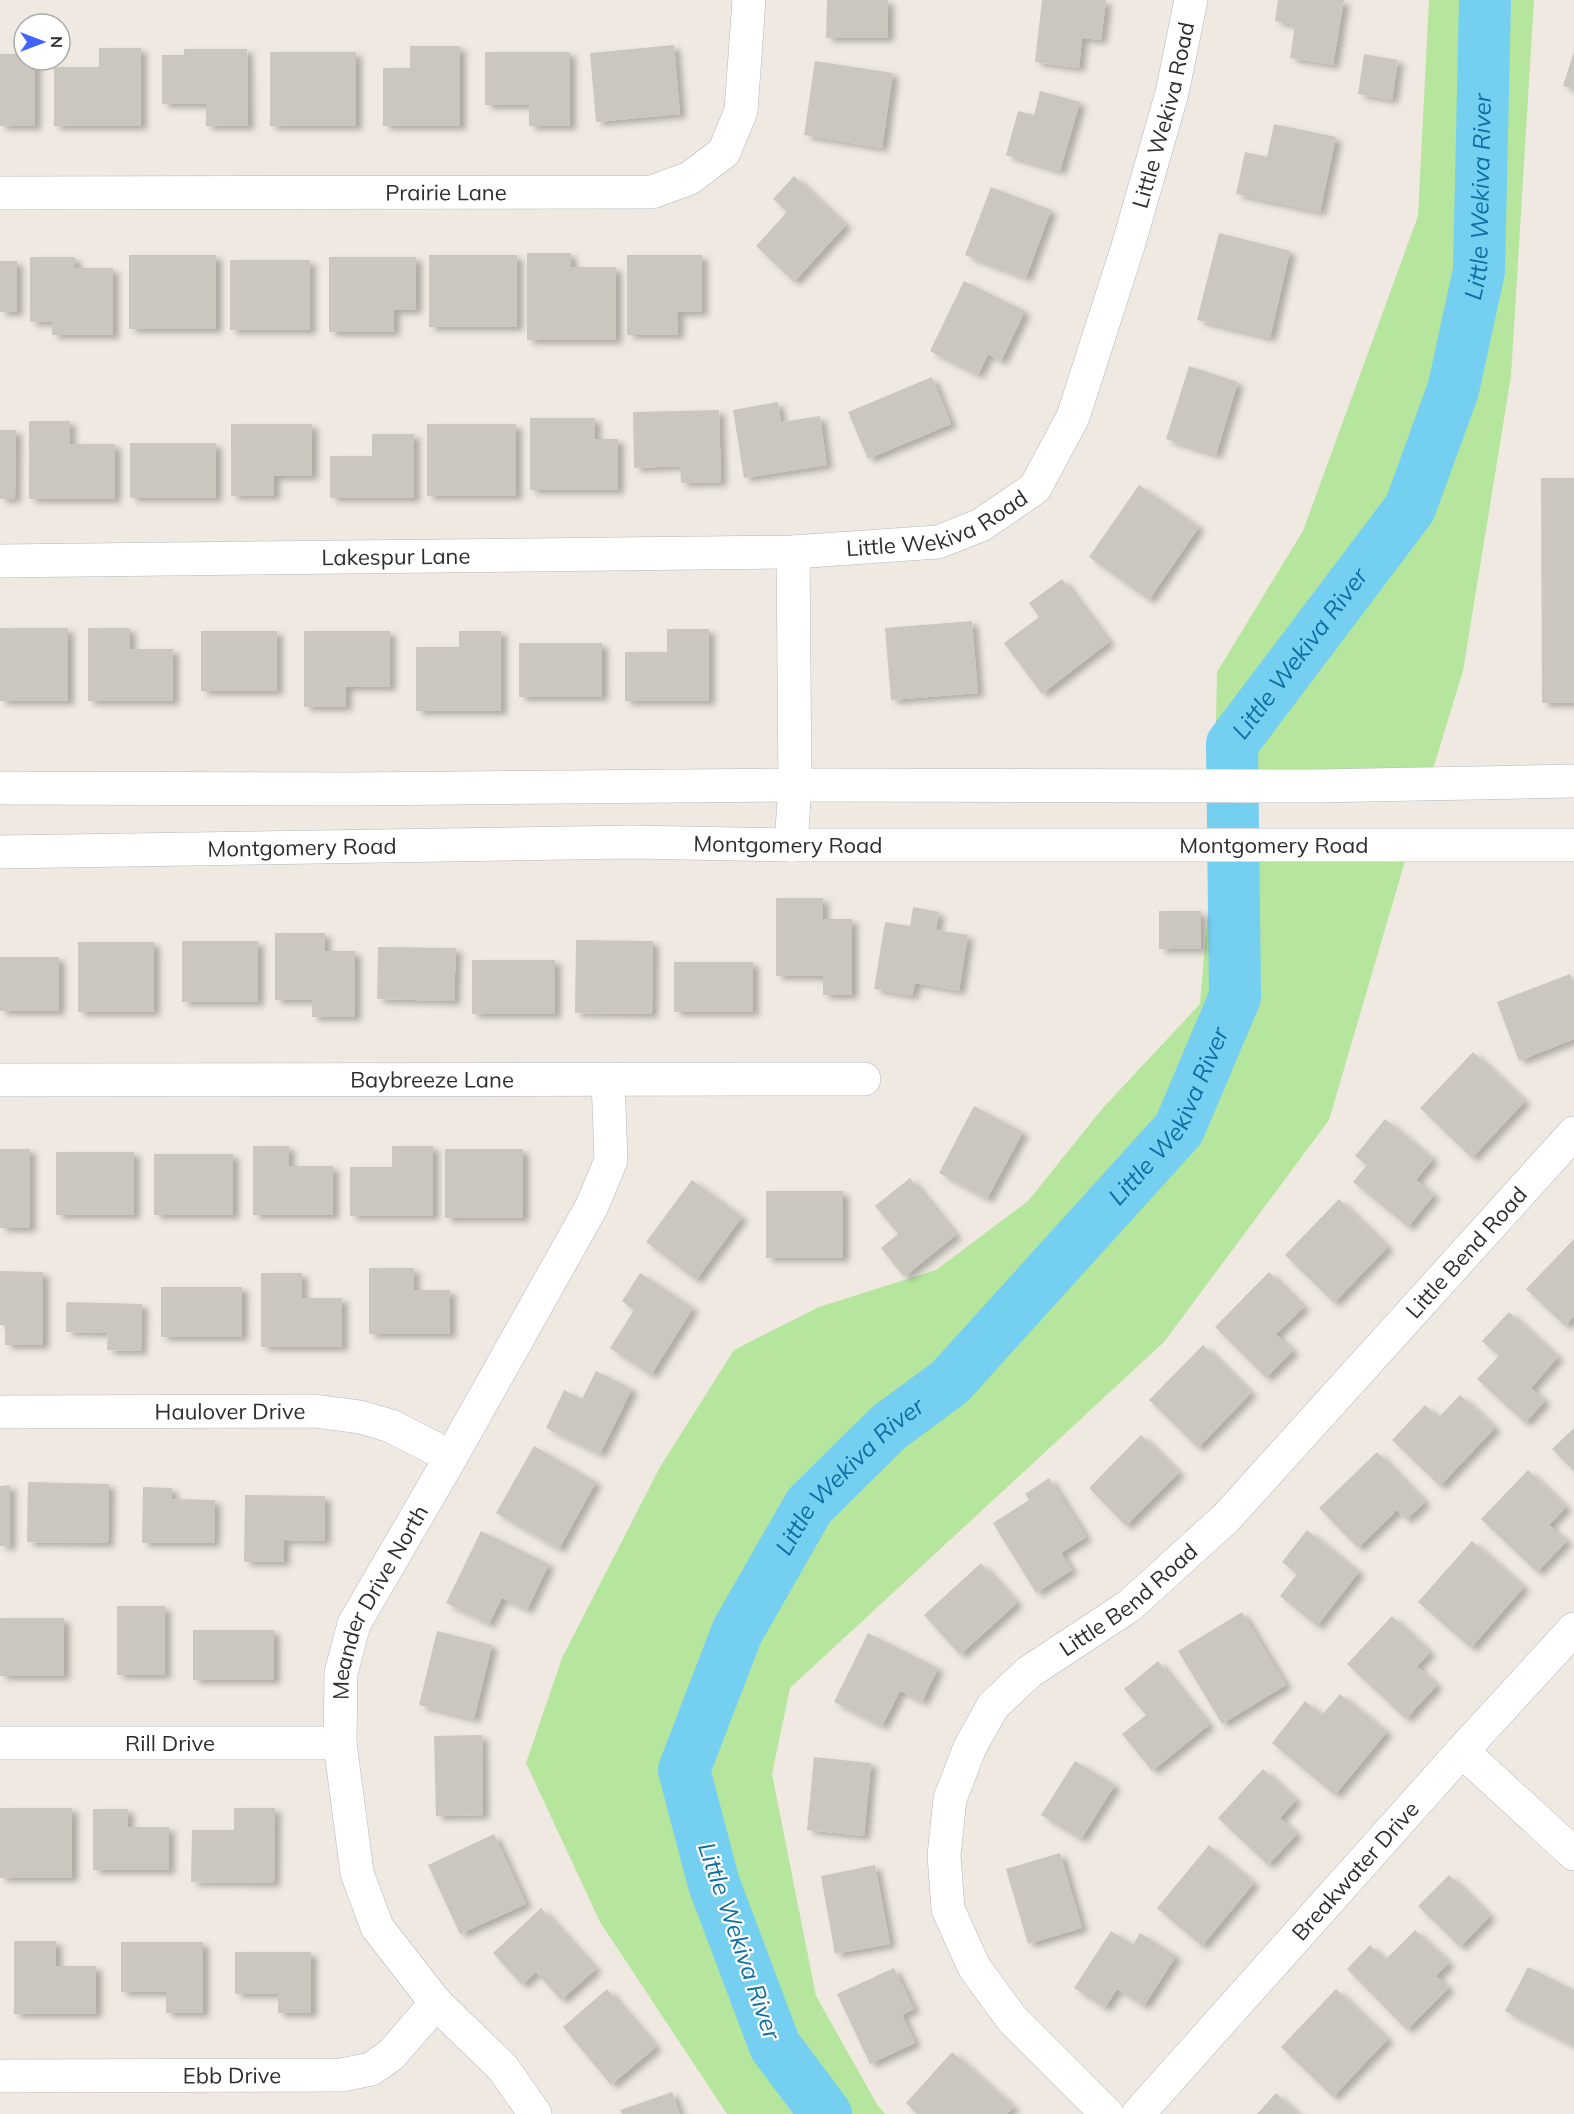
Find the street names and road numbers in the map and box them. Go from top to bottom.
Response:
street label: Little Wekiva Road [1126,19,1200,211]
street label: Prairie Lane [385,178,507,206]
street label: Little Wekiva Road [845,483,1033,562]
street label: Lakespur Lane [321,542,471,571]
street label: Montgomery Road [693,829,882,859]
street label: Montgomery Road [1179,831,1368,859]
street label: Montgomery Road [207,832,397,863]
street label: Baybreeze Lane [350,1065,514,1094]
street label: Little Bend Road [1399,1181,1533,1324]
street label: Haulover Drive [155,1397,305,1426]
street label: Meander Drive North [327,1500,434,1700]
street label: Little Bend Road [1054,1537,1203,1662]
street label: Rill Drive [125,1729,215,1757]
street label: Breakwater Drive [1286,1795,1425,1946]
street label: Ebb Drive [183,2061,281,2089]

